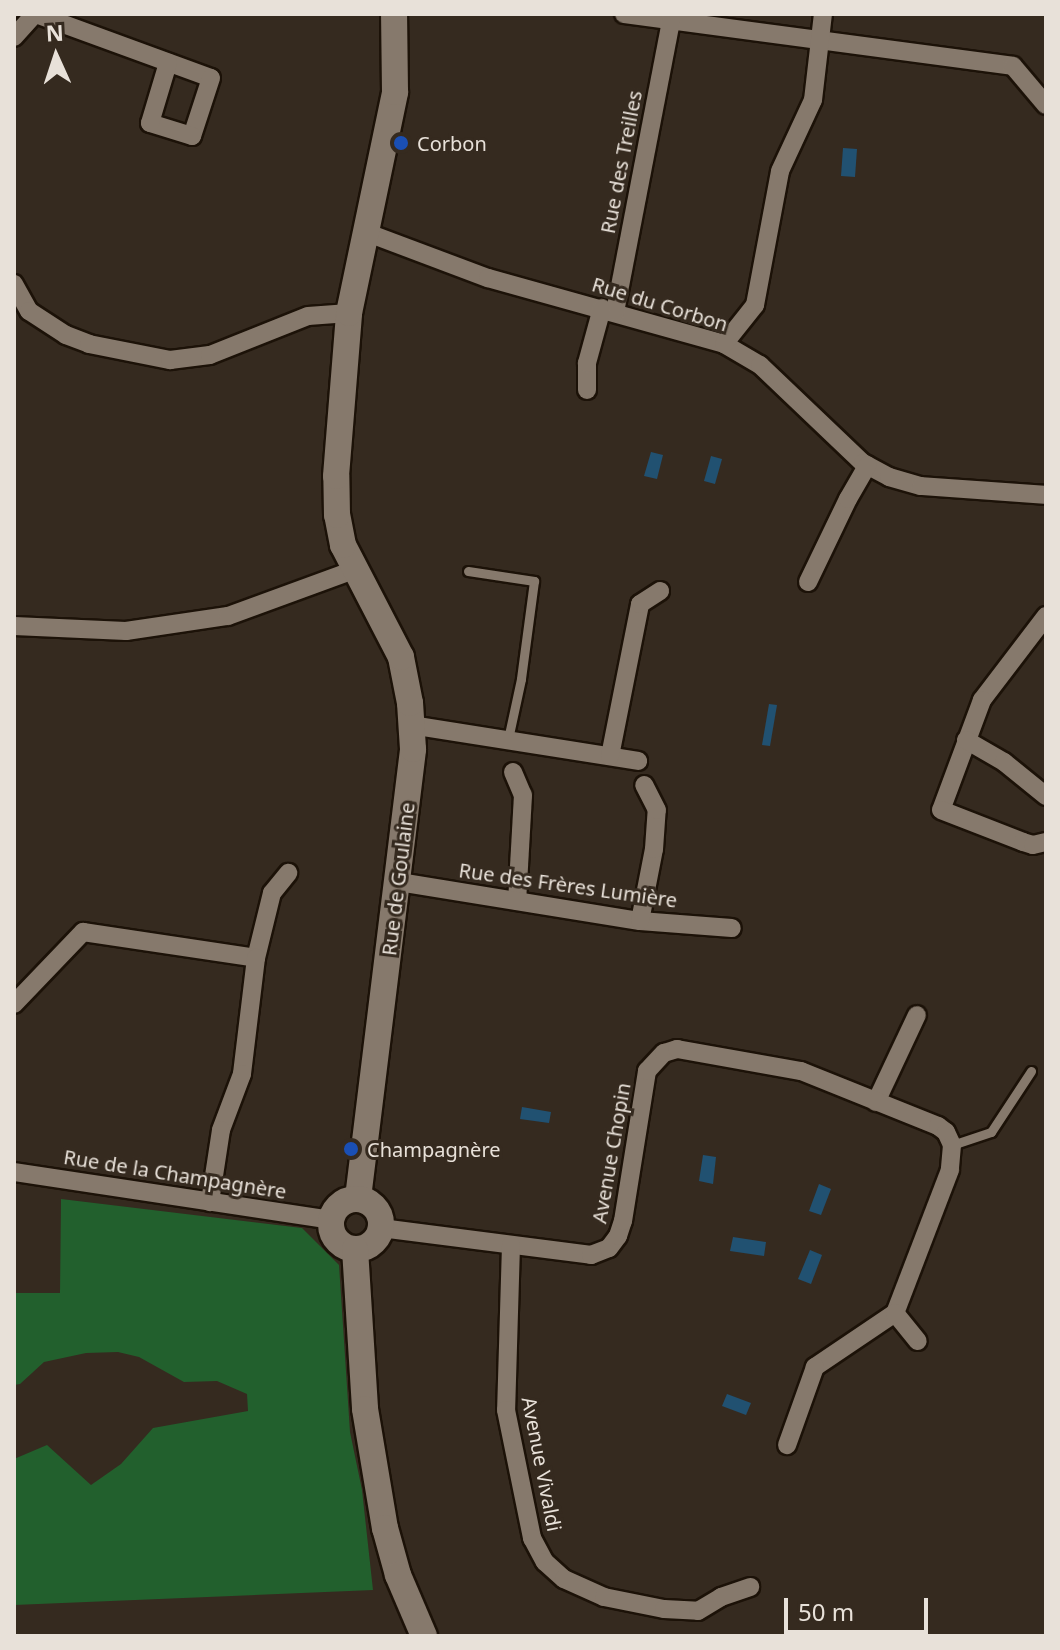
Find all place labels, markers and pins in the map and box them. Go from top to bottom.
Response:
place label: Corbon [417,131,487,155]
marker: Corbon [392,134,410,152]
place label: Champagnère [367,1137,501,1161]
marker: Champagnère [342,1140,360,1158]

